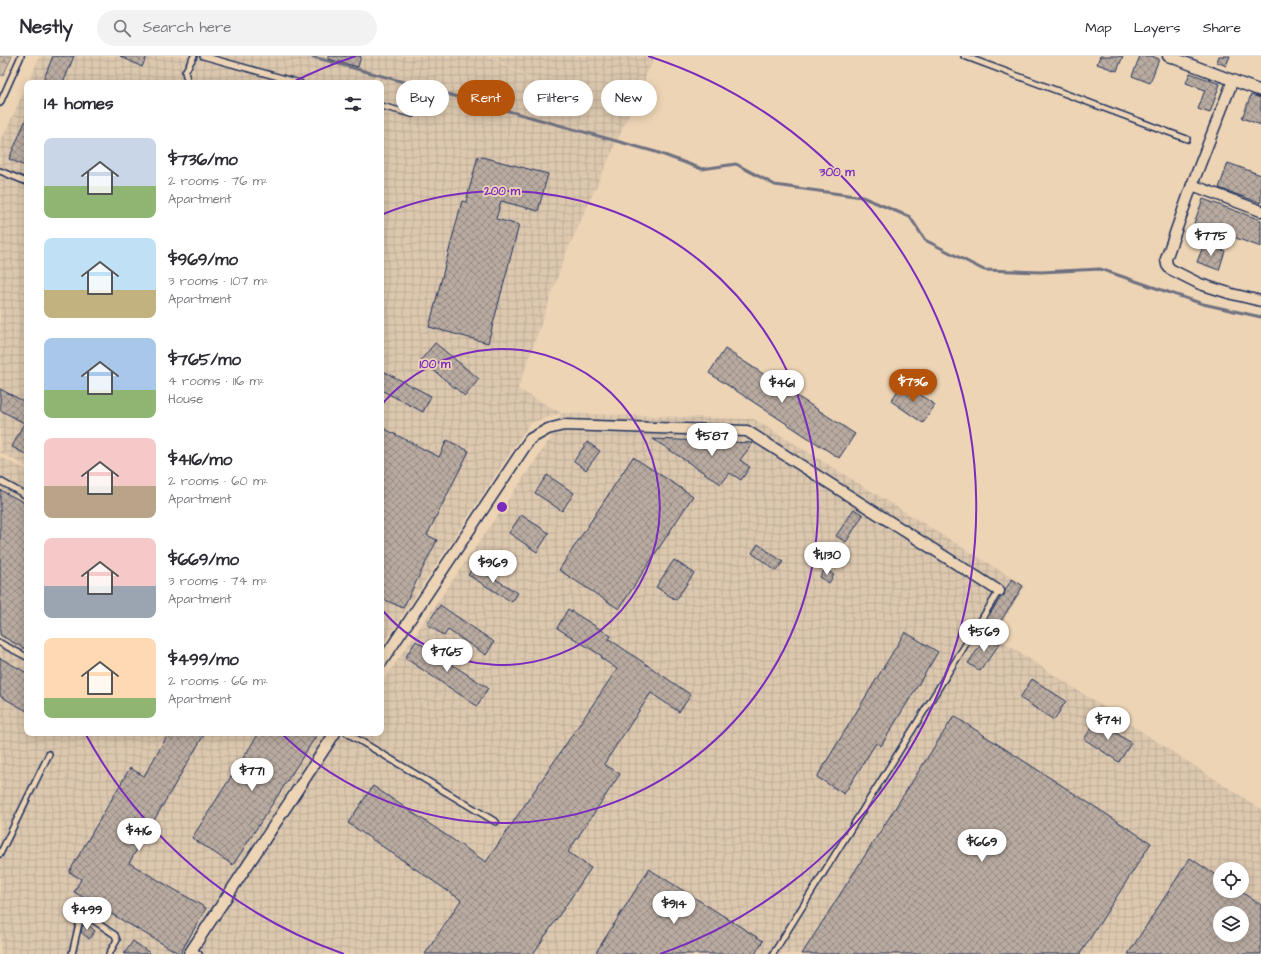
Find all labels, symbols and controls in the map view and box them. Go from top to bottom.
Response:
search box [97,10,377,46]
text: Nestly [20,14,73,41]
icon: search [111,17,133,39]
text: Search here [143,17,231,38]
text: Map [1085,18,1112,38]
text: Layers [1134,18,1181,38]
text: Share [1203,18,1241,38]
chip: Buy [396,80,449,116]
chip: Rent [457,80,515,116]
chip: Filters [523,80,593,116]
chip: New [601,80,657,116]
text: 14 homes [44,92,114,116]
icon: filters [342,93,364,115]
text: $736/mo [168,148,238,172]
icon: home [76,154,124,202]
text: 300 m [818,164,855,181]
text: 2 rooms · 76 m² [168,172,268,190]
text: 200 m [483,183,521,200]
text: Apartment [168,190,232,208]
pin: $775 [1187,223,1235,257]
text: $775 [1195,227,1227,245]
text: $969/mo [168,248,238,272]
icon: home [76,254,124,302]
text: 3 rooms · 107 m² [168,272,269,290]
text: Apartment [168,290,232,308]
text: $765/mo [168,348,241,372]
icon: home [76,354,124,402]
text: 100 m [420,356,451,373]
pin: $736 [889,369,937,403]
pin: $461 [758,370,806,404]
text: 4 rooms · 116 m² [168,372,264,390]
text: $736 [898,373,928,391]
text: $461 [769,374,795,392]
text: House [168,390,203,408]
pin: $587 [688,423,736,457]
text: $587 [696,427,728,445]
text: $416/mo [168,448,232,472]
icon: home [76,454,124,502]
text: 2 rooms · 60 m² [168,472,268,490]
text: Apartment [168,490,232,508]
centre of rings [495,500,509,514]
pin: $1,130 [794,542,860,576]
text: $1,130 [813,546,841,564]
text: $669/mo [168,548,239,572]
pin: $969 [469,550,517,584]
icon: home [76,554,124,602]
text: $969 [478,554,508,572]
text: 3 rooms · 74 m² [168,572,268,590]
text: Apartment [168,590,232,608]
pin: $569 [960,619,1008,653]
text: $569 [968,623,1000,641]
pin: $765 [423,639,471,673]
text: $765 [431,643,463,661]
text: $499/mo [168,648,239,672]
icon: home [76,654,124,702]
text: 2 rooms · 66 m² [168,672,268,690]
text: Apartment [168,690,232,708]
pin: $741 [1084,707,1132,741]
text: $741 [1095,711,1121,729]
pin: $771 [228,758,276,792]
text: $771 [240,762,264,780]
pin: $416 [115,818,163,852]
text: $416 [126,822,152,840]
pin: $669 [958,829,1006,863]
text: $669 [967,833,997,851]
map controls [1213,862,1249,942]
button: locate [1213,862,1249,898]
pin: $914 [650,891,698,925]
text: $914 [661,895,687,913]
pin: $499 [63,897,111,931]
text: $499 [72,901,102,919]
button: layers [1213,906,1249,942]

